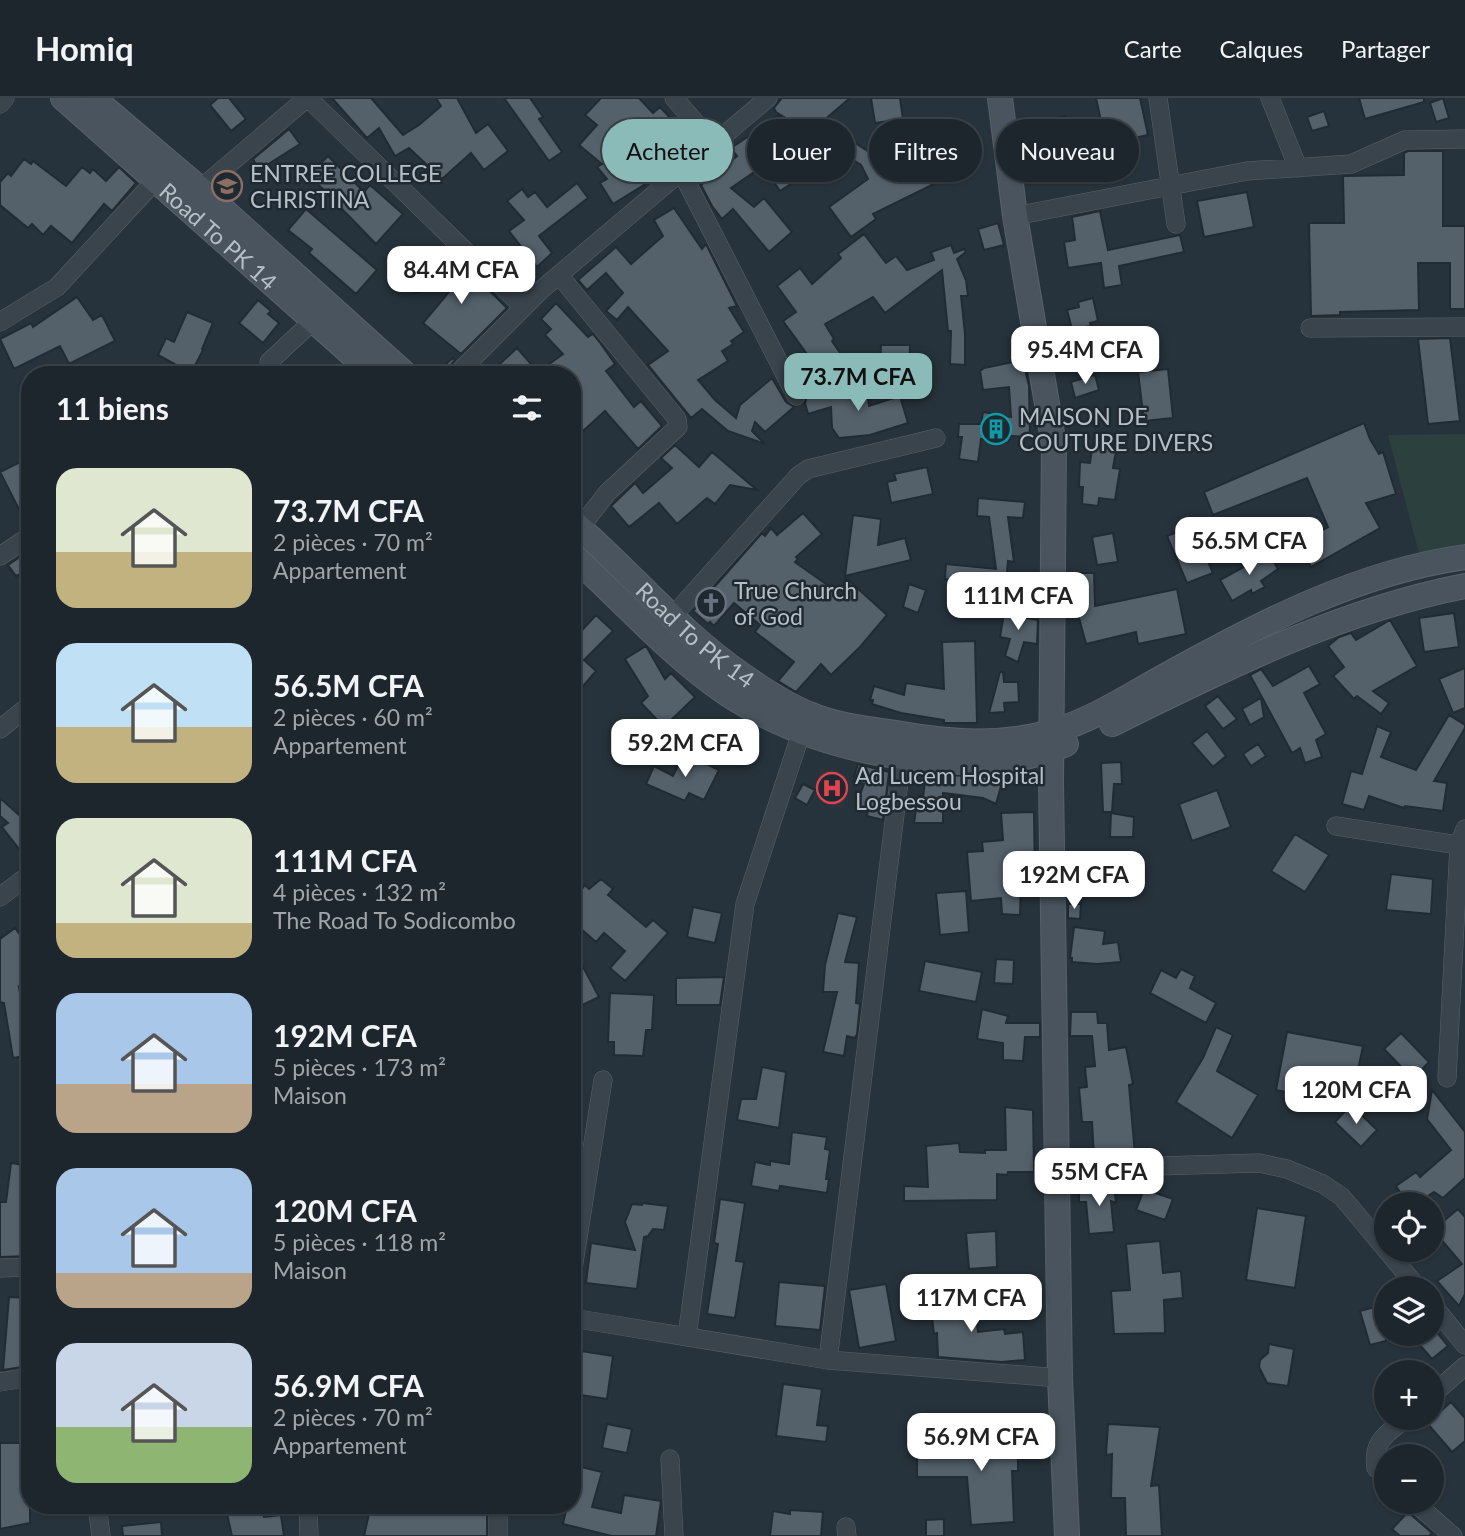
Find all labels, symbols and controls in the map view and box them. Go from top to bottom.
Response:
text: Homiq [35,28,134,68]
text: Carte [1124,34,1182,63]
text: Calques [1220,34,1303,63]
text: Partager [1341,34,1430,63]
chip: Acheter [602,119,733,182]
chip: Louer [747,119,855,182]
chip: Filtres [869,119,982,182]
chip: Nouveau [996,119,1139,182]
place label: ENTREE COLLEGE CHRISTINA [250,159,441,213]
school or university icon: ENTREE COLLEGE CHRISTINA [210,169,244,203]
street label: Road To PK 14 [154,177,283,296]
pin: 84.4M CFA [381,246,541,306]
text: 84.4M CFA [403,255,519,283]
pin: 95.4M CFA [1005,327,1165,386]
text: 95.4M CFA [1027,335,1143,363]
pin: 73.7M CFA [778,354,938,413]
text: 73.7M CFA [800,362,916,390]
icon: filters [508,389,546,427]
text: 11 biens [56,390,169,426]
place label: MAISON DE COUTURE DIVERS [1019,402,1213,456]
building icon: MAISON DE COUTURE DIVERS [979,412,1013,446]
text: 73.7M CFA [273,492,424,528]
icon: home [112,496,196,580]
pin: 56.5M CFA [1169,518,1329,577]
text: 56.5M CFA [1191,526,1307,554]
text: 2 pièces · 70 m² [273,528,433,556]
text: Appartement [273,556,406,584]
pin: 111M CFA [946,573,1090,632]
street label: Road To PK 14 [630,576,760,693]
place label: True Church of God [734,576,857,630]
text: 111M CFA [963,581,1073,609]
church icon: True Church of God [694,586,728,620]
text: 56.5M CFA [273,667,424,703]
icon: home [112,671,196,755]
text: 2 pièces · 60 m² [273,703,433,731]
pin: 59.2M CFA [605,720,765,779]
text: 59.2M CFA [627,728,743,756]
text: Appartement [273,731,406,759]
place label: Ad Lucem Hospital Logbessou [855,761,1045,815]
hospital icon: Ad Lucem Hospital Logbessou [815,771,849,805]
text: 111M CFA [273,842,417,878]
icon: home [112,846,196,930]
pin: 192M CFA [1002,852,1146,911]
text: 192M CFA [1019,860,1129,888]
text: 4 pièces · 132 m² [273,878,446,906]
text: The Road To Sodicombo [273,906,516,934]
text: 192M CFA [273,1017,417,1053]
icon: home [112,1021,196,1105]
text: 5 pièces · 173 m² [273,1053,446,1081]
pin: 120M CFA [1284,1066,1428,1126]
text: 120M CFA [1301,1075,1411,1103]
text: Maison [273,1081,347,1109]
pin: 55M CFA [1034,1148,1164,1208]
text: 55M CFA [1051,1157,1147,1185]
text: 120M CFA [273,1192,417,1228]
map controls [1374,1192,1444,1514]
button: locate [1374,1192,1444,1262]
icon: home [112,1196,196,1280]
text: 5 pièces · 118 m² [273,1228,446,1256]
text: Maison [273,1256,347,1284]
pin: 117M CFA [899,1274,1043,1334]
button: layers [1374,1276,1444,1346]
text: 117M CFA [916,1283,1026,1311]
button: + [1374,1360,1444,1430]
text: 56.9M CFA [273,1367,424,1403]
icon: home [112,1371,196,1455]
text: 2 pièces · 70 m² [273,1403,433,1431]
pin: 56.9M CFA [901,1414,1061,1473]
text: 56.9M CFA [923,1422,1039,1450]
text: Appartement [273,1431,406,1459]
button: − [1374,1444,1444,1514]

